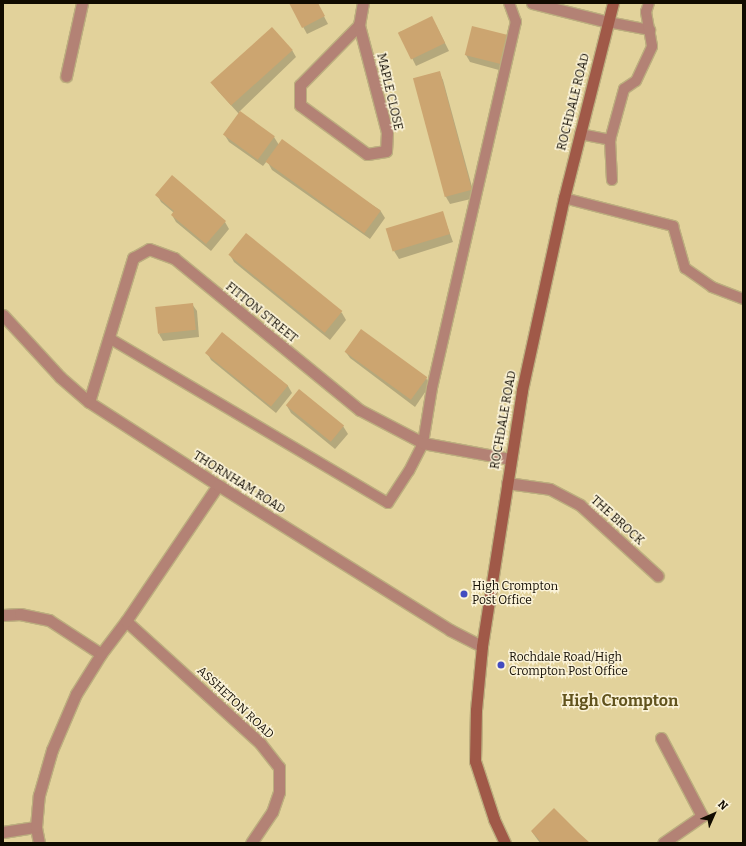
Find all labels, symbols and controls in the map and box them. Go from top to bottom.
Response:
street label: MAPLE CLOSE [373,52,405,132]
street label: ROCHDALE ROAD [555,52,593,152]
street label: FITTON STREET [222,280,300,346]
street label: ROCHDALE ROAD [488,370,520,470]
street label: THORNHAM ROAD [190,449,288,517]
street label: THE BROCK [587,493,647,549]
place label: High Crompton Post Office [472,580,558,608]
marker: High Crompton Post Office [459,589,469,599]
place label: Rochdale Road/High Crompton Post Office [509,651,628,679]
marker: Rochdale Road/High Crompton Post Office [496,660,506,670]
street label: ASSHETON ROAD [194,664,276,742]
district label: High Crompton [562,691,678,711]
north arrow [694,794,734,834]
text: N [715,798,730,813]

